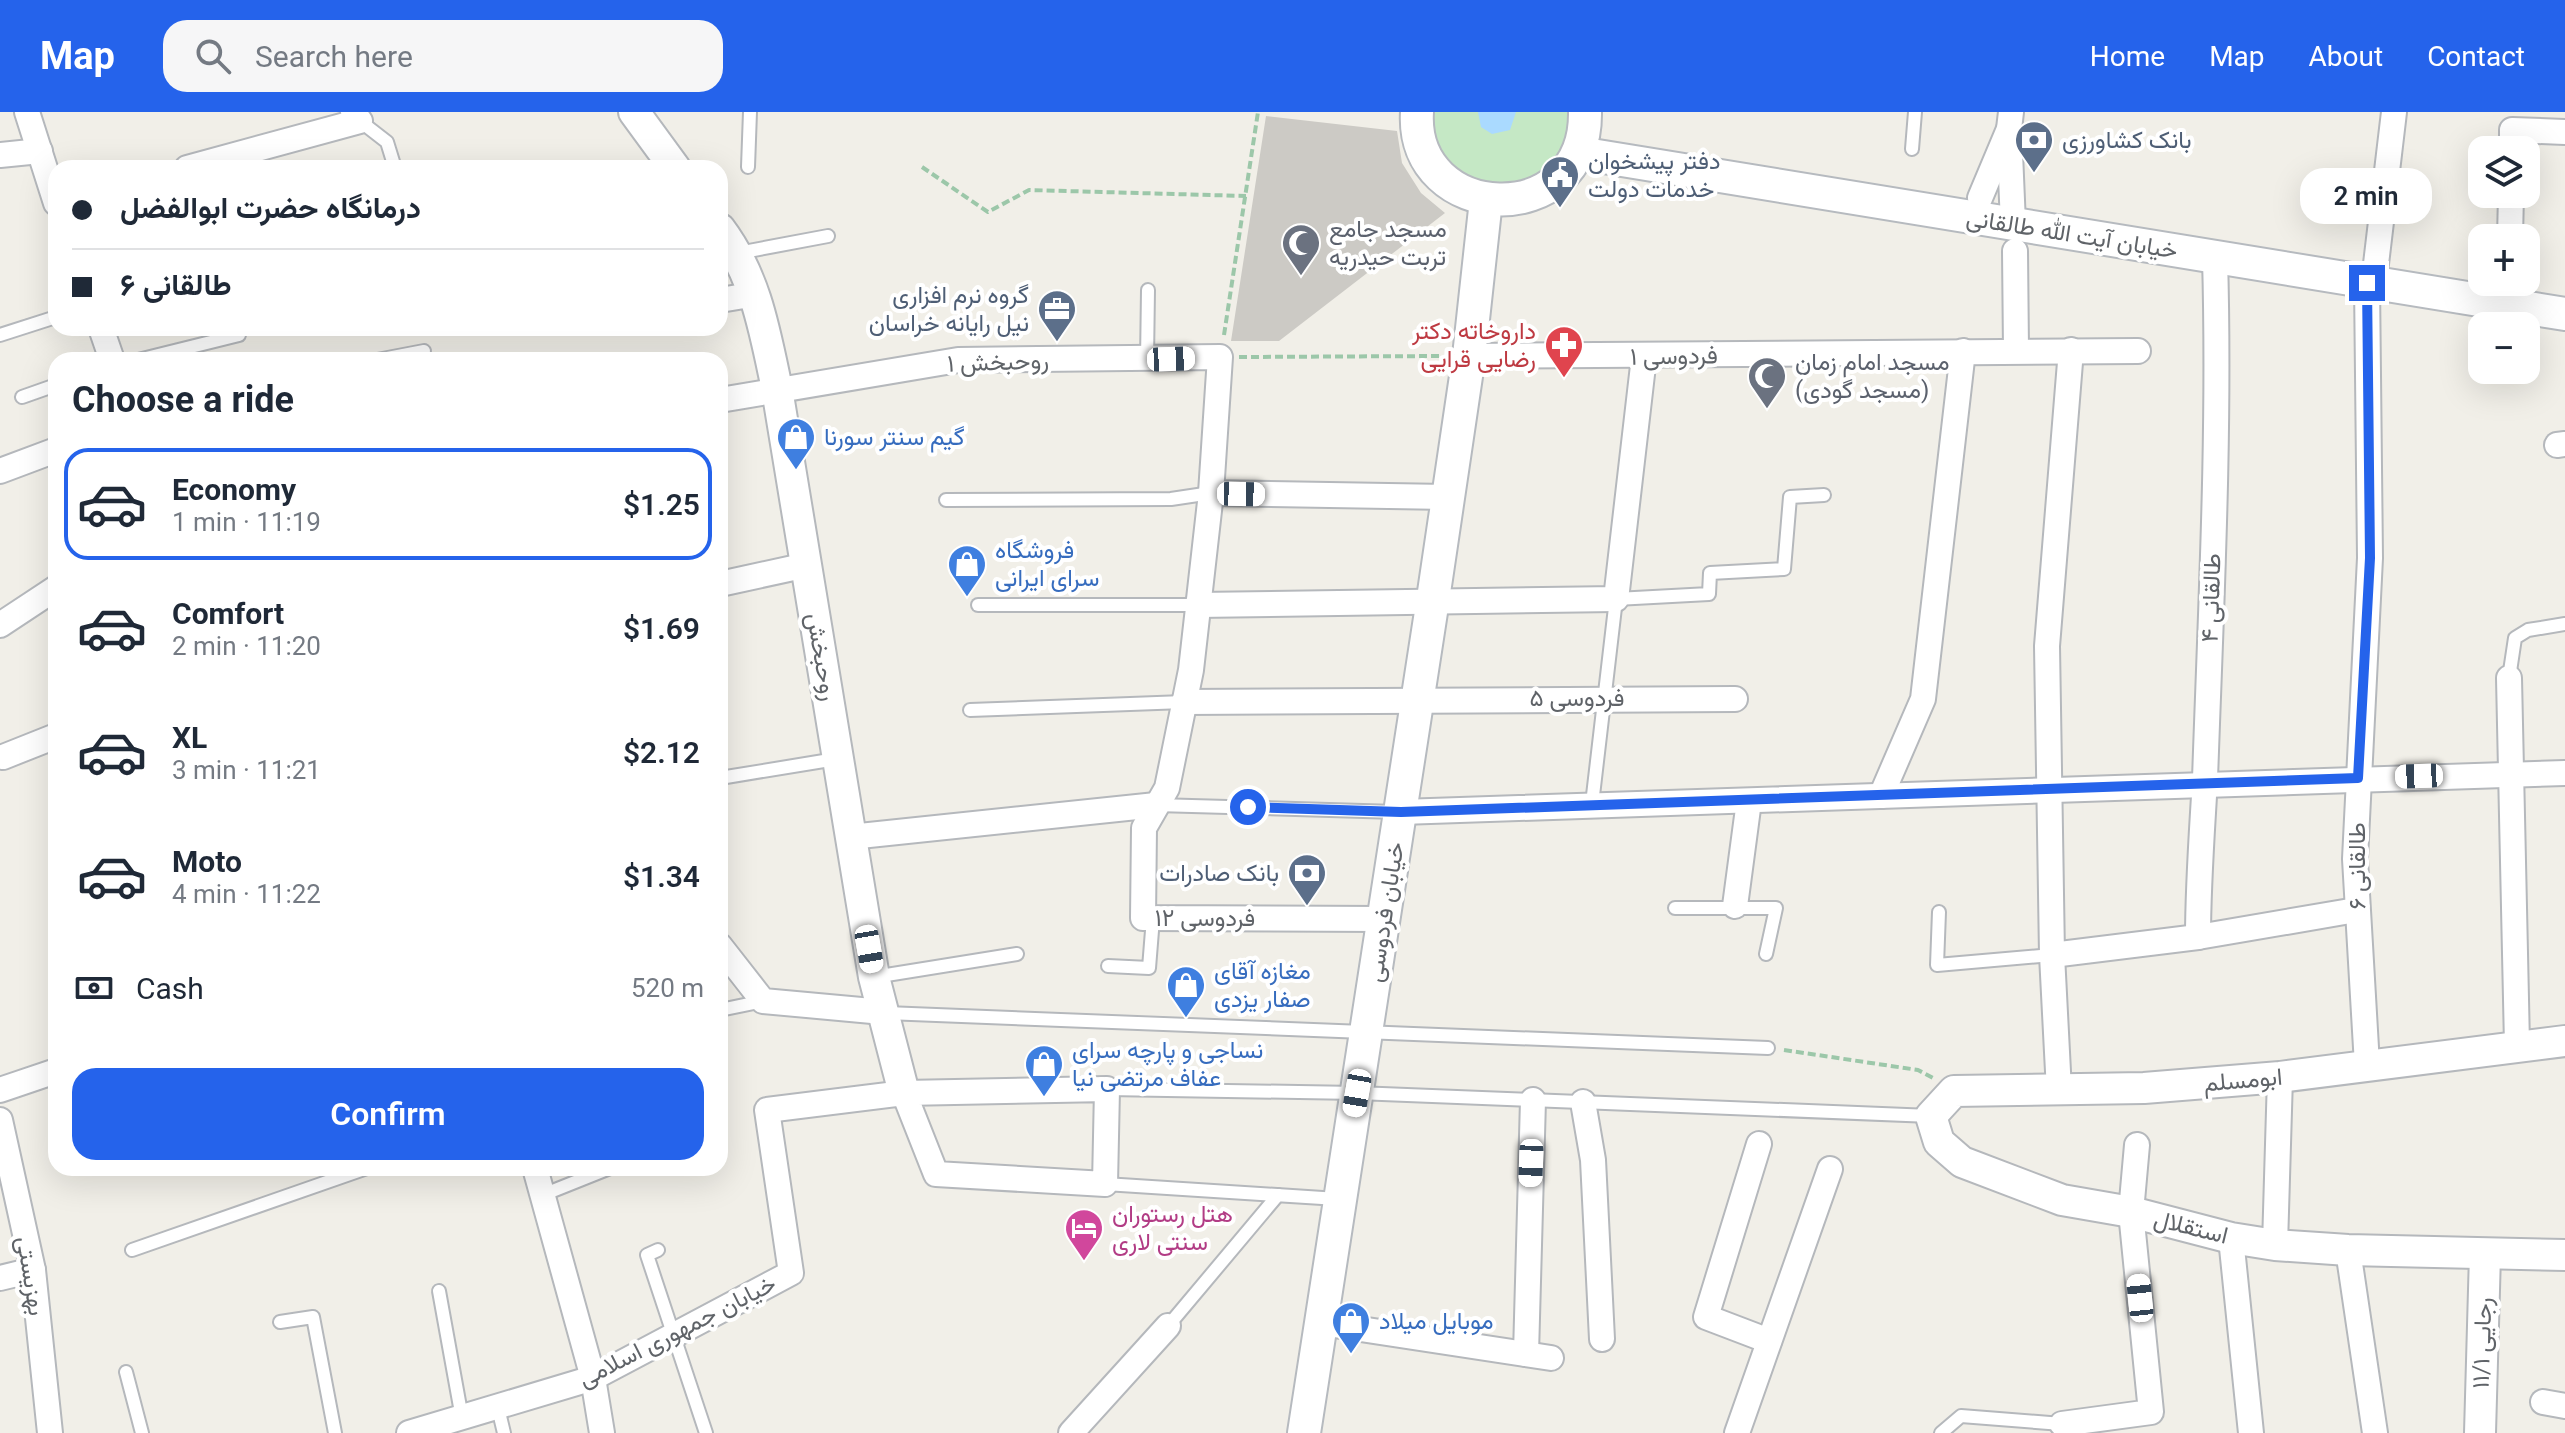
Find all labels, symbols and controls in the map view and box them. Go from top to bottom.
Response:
search box [163,20,723,92]
text: Map [40,34,115,78]
icon: search [191,34,235,78]
text: Search here [255,39,413,74]
text: Home [2090,40,2165,73]
text: Map [2209,40,2265,73]
text: About [2309,40,2383,73]
text: Contact [2427,40,2525,73]
bank icon: بانک کشاورزی [2013,119,2055,174]
place label: بانک کشاورزی [2062,126,2192,155]
map controls [2468,136,2540,384]
button: layers [2468,136,2540,208]
place label: دفتر پیشخوان خدمات دولت [1588,147,1720,204]
public building icon: دفتر پیشخوان خدمات دولت [1539,154,1581,209]
callout: 2 min [2301,167,2433,223]
text: 2 min [2333,181,2399,211]
text: درمانگاه حضرت ابوالفضل [120,190,421,225]
street label: خیابان آیت الله طالقانی [1964,203,2180,265]
place label: مسجد جامع تربت حیدریه [1329,215,1447,272]
mosque icon: مسجد جامع تربت حیدریه [1280,222,1322,277]
button: + [2468,224,2540,296]
route end [2349,265,2385,301]
text: طالقانی ۶ [120,267,232,302]
place label: گروه نرم افزاری نیل رایانه خراسان [869,281,1029,338]
office icon: گروه نرم افزاری نیل رایانه خراسان [1036,288,1078,343]
button: − [2468,312,2540,384]
place label: داروخاته دکتر رضایی قرایی [1411,317,1536,374]
pharmacy icon: داروخاته دکتر رضایی قرایی [1543,324,1585,379]
street label: فردوسی ۱ [1630,341,1718,372]
street label: روحبخش ۱ [947,346,1049,379]
car [1147,346,1195,372]
place label: مسجد امام زمان (مسجد گودی) [1795,348,1950,405]
mosque icon: مسجد امام زمان (مسجد گودی) [1746,355,1788,410]
text: Choose a ride [72,379,294,421]
shop icon: گیم سنتر سورنا [775,416,817,471]
place label: گیم سنتر سورنا [824,423,965,453]
icon: car [76,468,148,540]
text: Economy [172,472,296,507]
car [1217,482,1265,506]
text: $1.25 [623,487,700,522]
text: 1 min · 11:19 [172,507,321,537]
place label: فروشگاه سرای ایرانی [995,536,1099,593]
shop icon: فروشگاه سرای ایرانی [946,543,988,598]
street label: طالقانی ۴ [2195,553,2227,643]
icon: car [76,592,148,664]
text: Comfort [172,596,284,631]
text: $1.69 [623,611,700,646]
street label: روحبخش [800,611,844,703]
text: 2 min · 11:20 [172,631,321,661]
street label: فردوسی ۵ [1529,684,1625,713]
icon: car [76,716,148,788]
text: XL [172,720,207,755]
text: $2.12 [623,735,700,770]
text: 3 min · 11:21 [172,755,321,785]
car [2395,763,2443,789]
route start [1230,789,1266,825]
street label: طالقانی ۶ [2343,822,2371,910]
icon: car [76,840,148,912]
street label: خیابان فردوسی [1360,840,1411,984]
text: Moto [172,844,242,879]
bank icon: بانک صادرات [1286,852,1328,907]
text: $1.34 [623,859,700,894]
place label: بانک صادرات [1159,859,1279,888]
text: 4 min · 11:22 [172,879,321,909]
street label: فردوسی ۱۲ [1155,904,1255,933]
car [853,923,885,975]
place label: مغازه آقای صفار یزدی [1214,957,1311,1014]
shop icon: مغازه آقای صفار یزدی [1165,964,1207,1019]
icon: cash [72,966,116,1010]
text: Cash [136,971,204,1006]
text: 520 m [631,973,704,1003]
place label: نساجی و پارچه سرای عفاف مرتضی نیا [1072,1036,1263,1093]
shop icon: نساجی و پارچه سرای عفاف مرتضی نیا [1023,1043,1065,1098]
street label: ابومسلم [2202,1063,2284,1099]
car [1341,1067,1373,1119]
button: Confirm [72,1068,704,1160]
car [1518,1139,1544,1187]
place label: هتل رستوران سنتی لاری [1112,1200,1233,1257]
street label: استقلال [2151,1204,2231,1250]
hotel icon: هتل رستوران سنتی لاری [1063,1207,1105,1262]
street label: بهزیستی [10,1234,51,1318]
street label: خیابان جمهوری اسلامی [574,1269,781,1394]
car [2126,1273,2154,1323]
street label: رجایی ۱۱/۱ [2466,1297,2499,1389]
shop icon: موبایل میلاد [1330,1300,1372,1355]
place label: موبایل میلاد [1379,1307,1494,1336]

